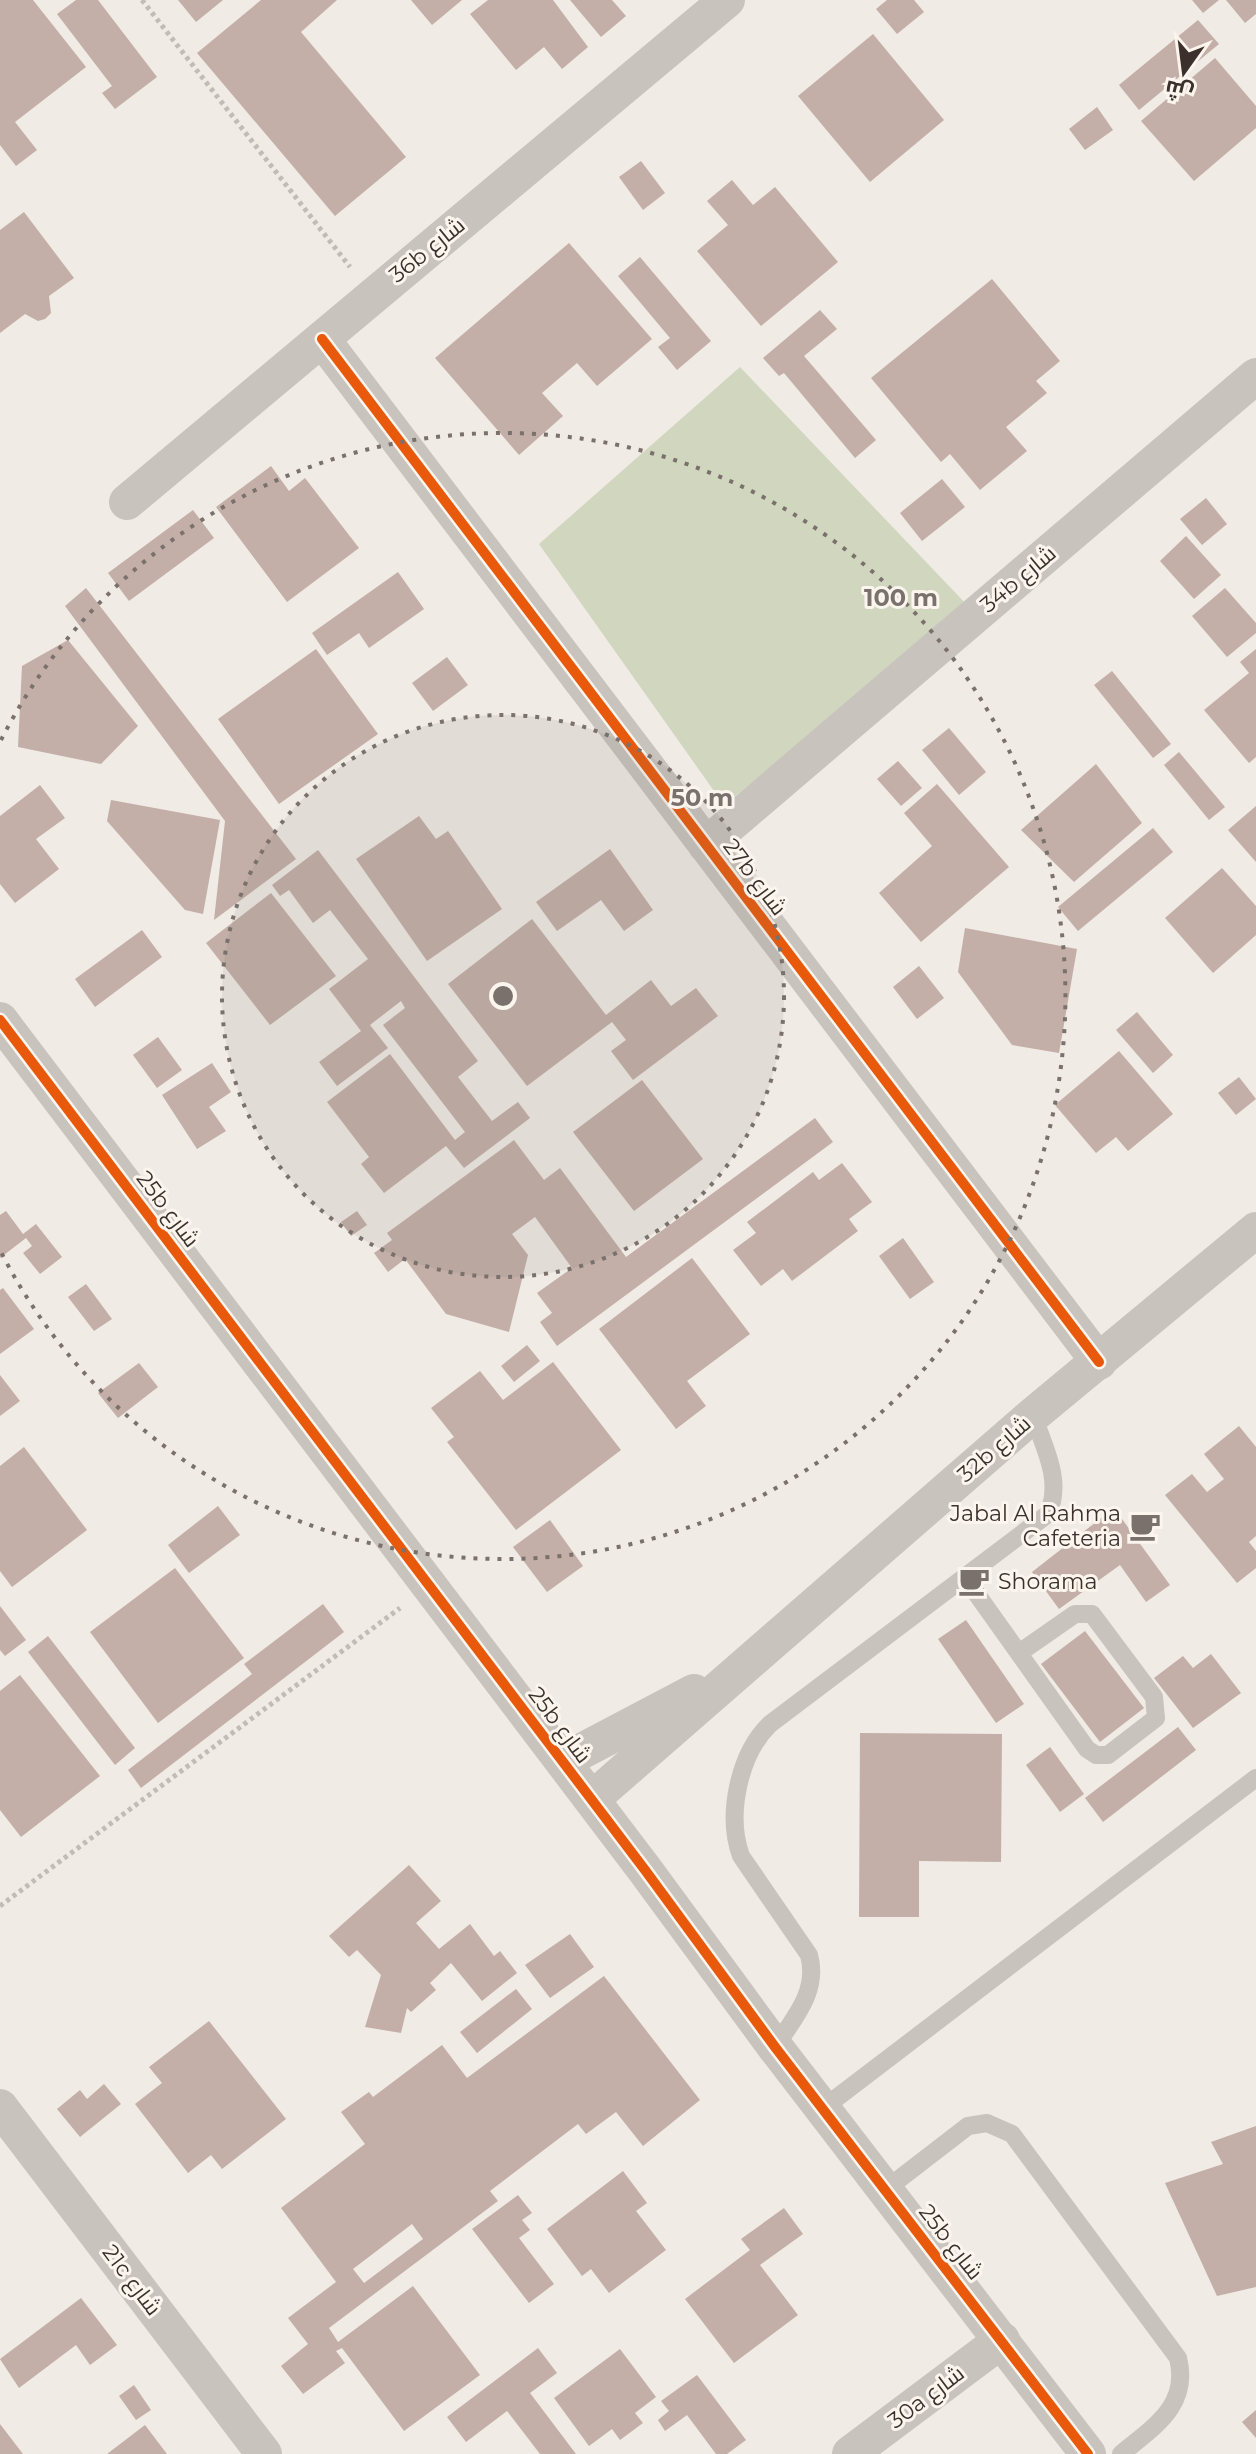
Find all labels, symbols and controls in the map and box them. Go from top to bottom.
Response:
north arrow [1144,32,1224,112]
text: ش [1162,74,1196,107]
street label: 36b شارع [384,211,471,289]
street label: 34b شارع [975,540,1062,619]
text: 100 m [864,583,938,612]
text: 50 m [671,783,733,812]
street label: 27b شارع [717,833,792,921]
centre of rings [489,982,517,1010]
street label: 25b شارع [130,1166,205,1253]
street label: 32b شارع [952,1410,1037,1489]
place label: Jabal Al Rahma Cafeteria [949,1500,1121,1552]
cafe icon: Jabal Al Rahma Cafeteria [1128,1509,1162,1543]
cafe icon: Shorama [957,1564,991,1598]
place label: Shorama [998,1568,1097,1595]
street label: 25b شارع [522,1682,597,1769]
street label: 25b شارع [912,2199,989,2286]
street label: 21c شارع [96,2239,167,2321]
street label: 30a شارع [883,2360,970,2435]

